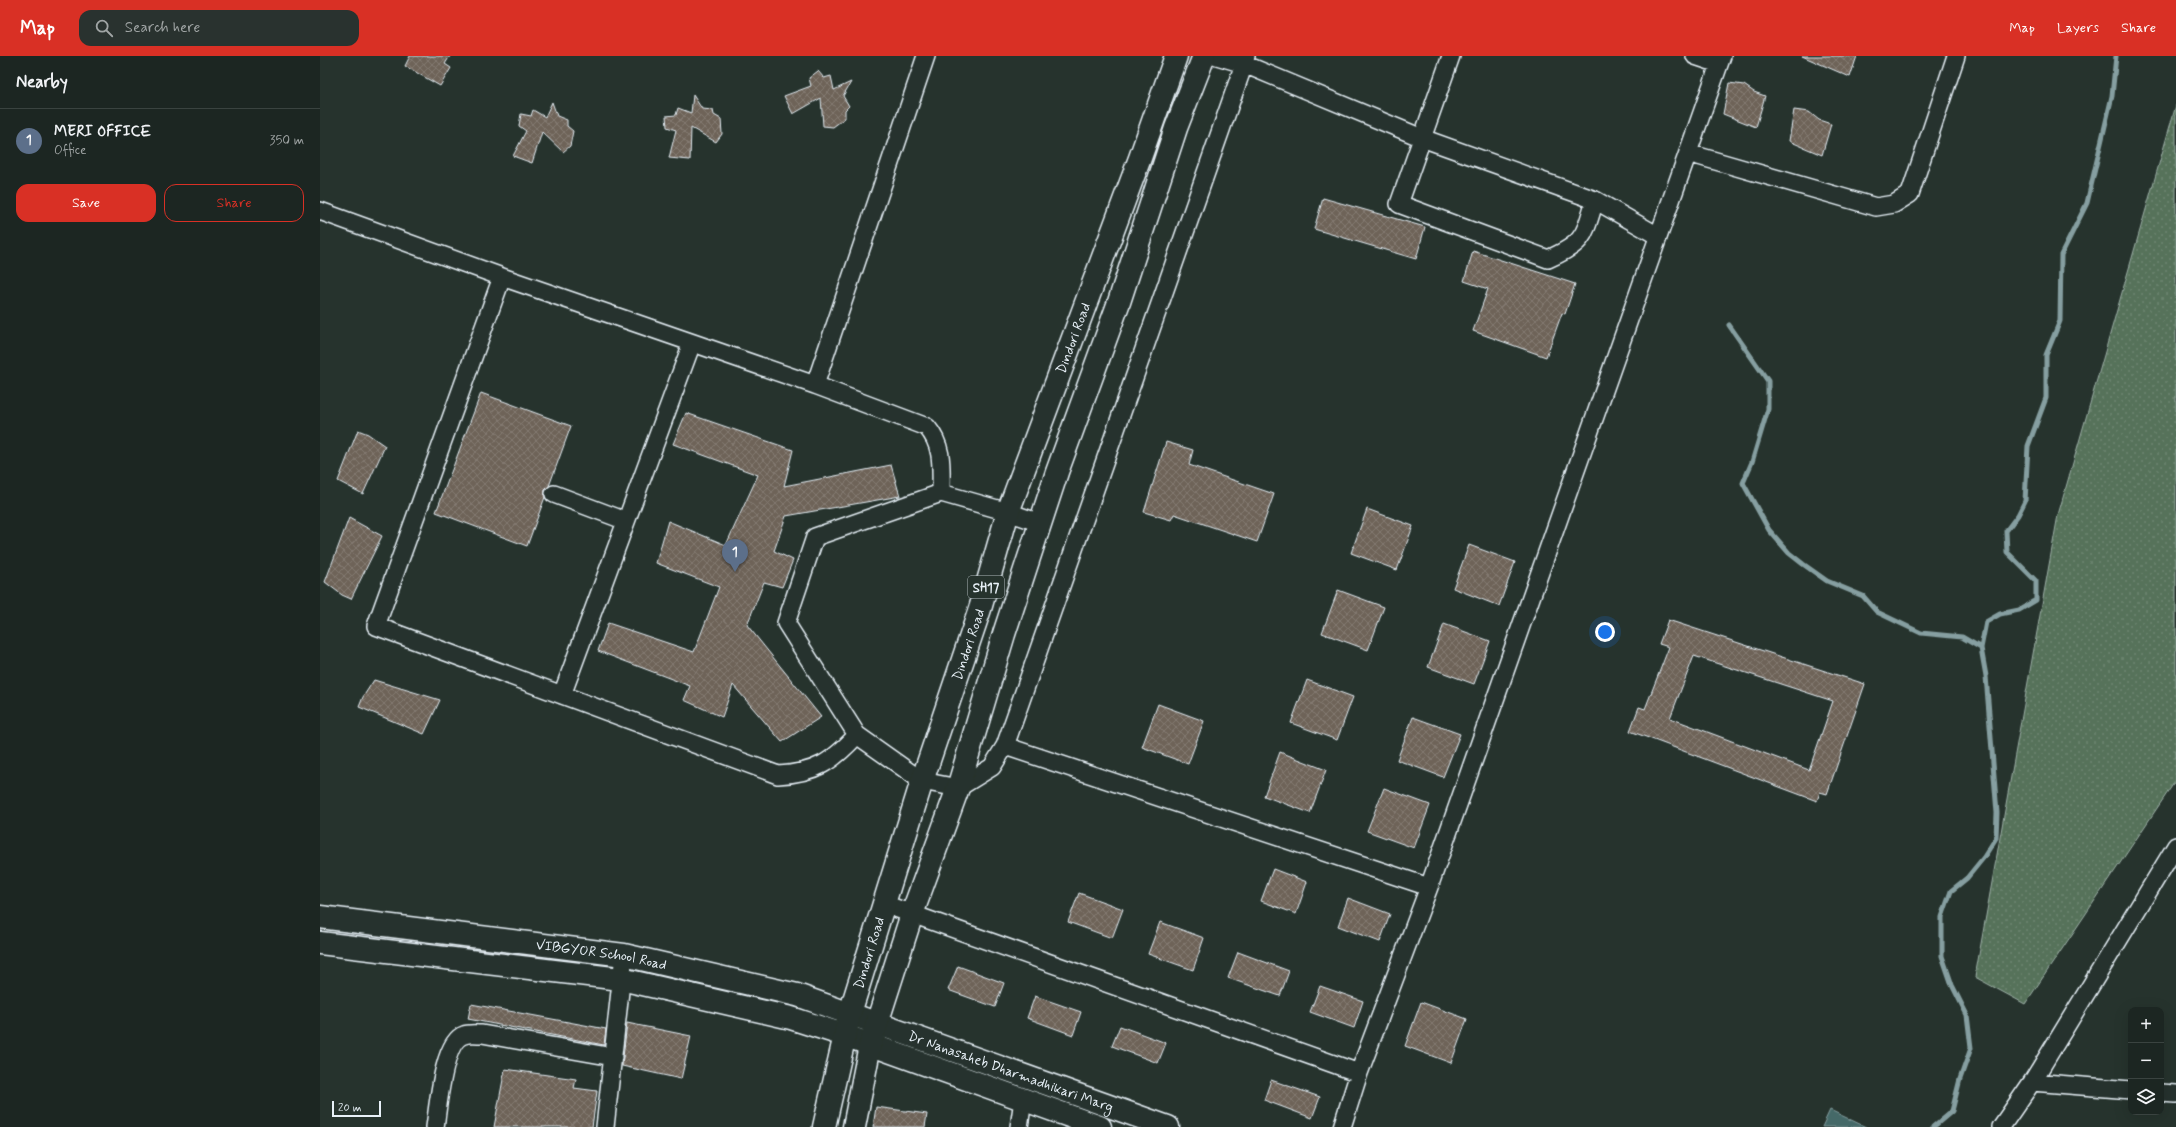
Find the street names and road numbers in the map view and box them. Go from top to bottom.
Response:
street label: Dindori Road [1052,300,1095,376]
road number: SH17 [968,576,1004,598]
street label: Dindori Road [949,607,989,683]
street label: Dindori Road [850,915,889,991]
street label: VIBGYOR School Road [535,936,668,975]
street label: Dr Nanasaheb Dharmadhikari Marg [906,1027,1116,1118]

